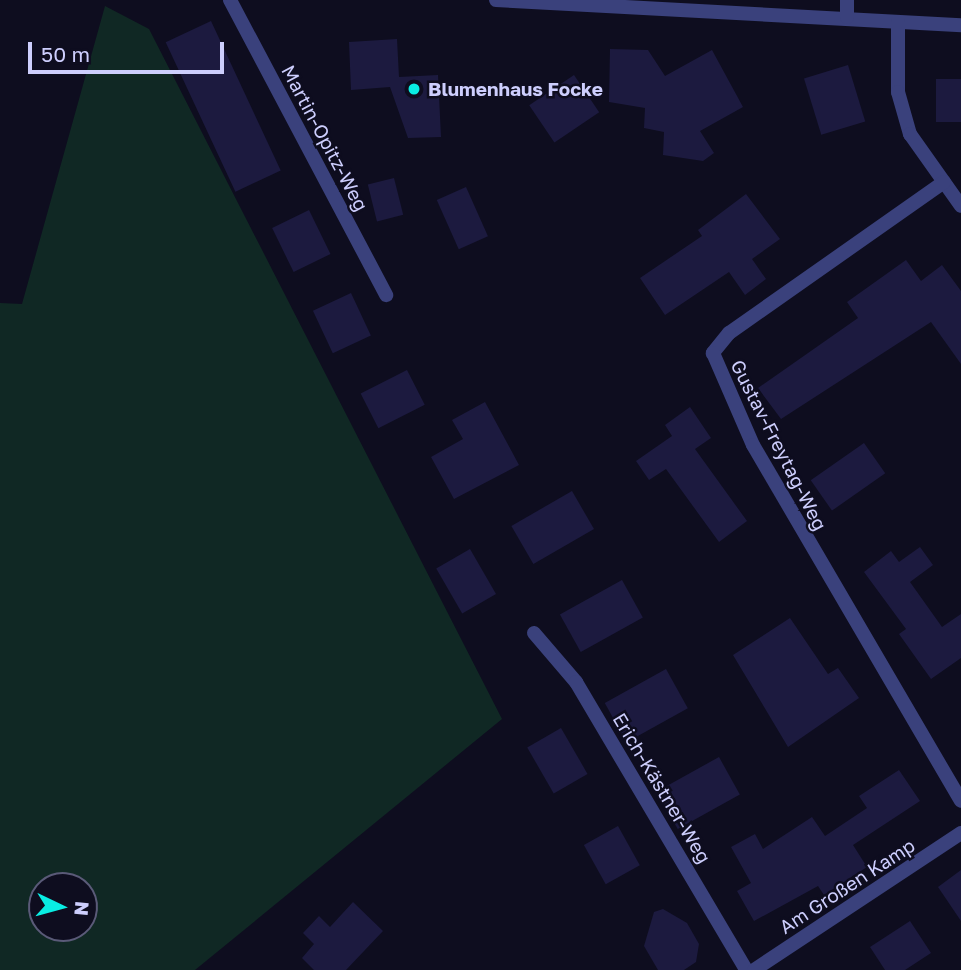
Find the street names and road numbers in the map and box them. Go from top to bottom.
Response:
street label: Martin-Opitz-Weg [277,61,373,215]
street label: Gustav-Freytag-Weg [726,356,832,534]
street label: Erich-Kästner-Weg [608,709,716,867]
street label: Am Großen Kamp [775,834,919,938]

